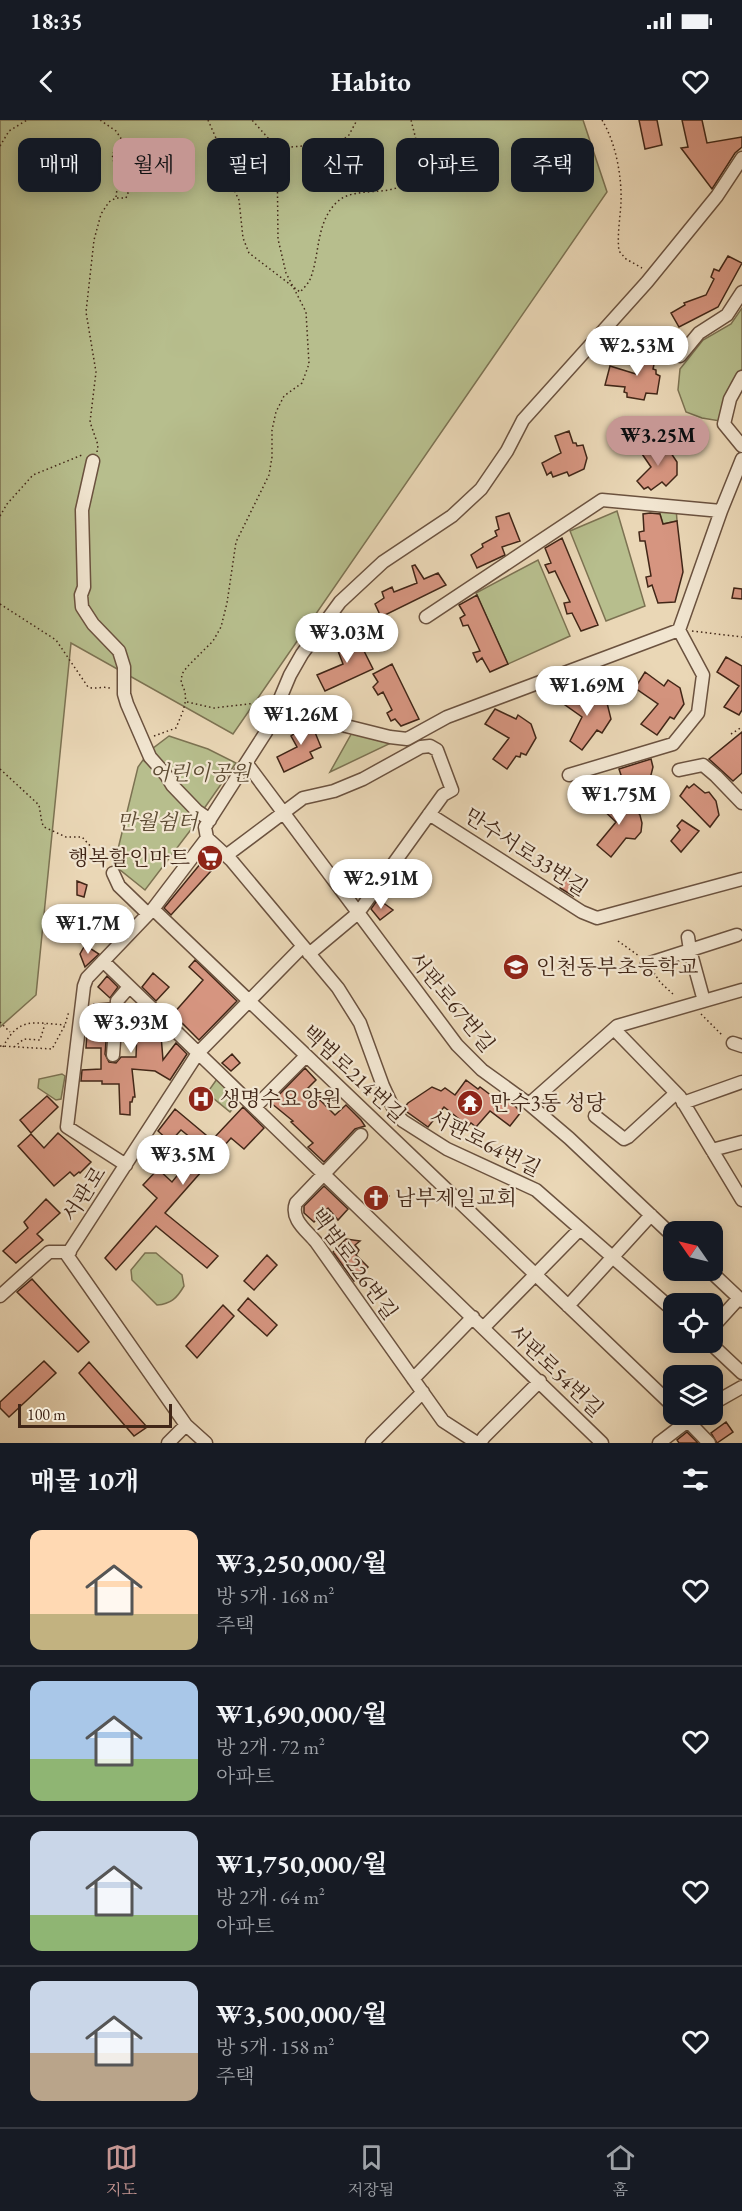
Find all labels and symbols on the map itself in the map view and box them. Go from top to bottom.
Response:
pin: ₩2.53M [588,326,686,377]
pin: ₩3.25M [609,416,707,467]
pin: ₩3.03M [298,613,396,664]
pin: ₩1.69M [538,666,636,717]
pin: ₩1.26M [252,695,350,746]
park label: 어린이공원 [149,759,252,786]
pin: ₩1.75M [570,775,668,826]
street label: 만수서로33번길 [459,802,593,902]
park label: 만월쉼터 [116,808,199,835]
supermarket icon: 행복할인마트 [195,843,225,873]
place label: 행복할인마트 [68,844,190,871]
pin: ₩2.91M [332,859,430,910]
pin: ₩1.7M [46,904,130,955]
street label: 서판로67번길 [404,946,501,1057]
school or university icon: 인천동부초등학교 [501,952,531,982]
place label: 인천동부초등학교 [536,953,698,980]
pin: ₩3.93M [82,1003,180,1054]
street label: 백범로214번길 [297,1019,412,1128]
hospital icon: 생명수요양원 [186,1084,216,1114]
place label: 생명수요양원 [220,1085,342,1112]
temple icon: 만수3동 성당 [455,1088,485,1118]
place label: 만수3동 성당 [490,1089,606,1116]
street label: 서판로64번길 [425,1103,546,1182]
pin: ₩3.5M [141,1135,225,1186]
street label: 서판로 [56,1161,111,1227]
church icon: 남부제일교회 [361,1183,391,1213]
place label: 남부제일교회 [395,1184,517,1211]
street label: 백범로226번길 [305,1203,404,1325]
north arrow [663,1221,723,1281]
street label: 서판로54번길 [503,1319,609,1423]
scale bar [18,1401,172,1428]

